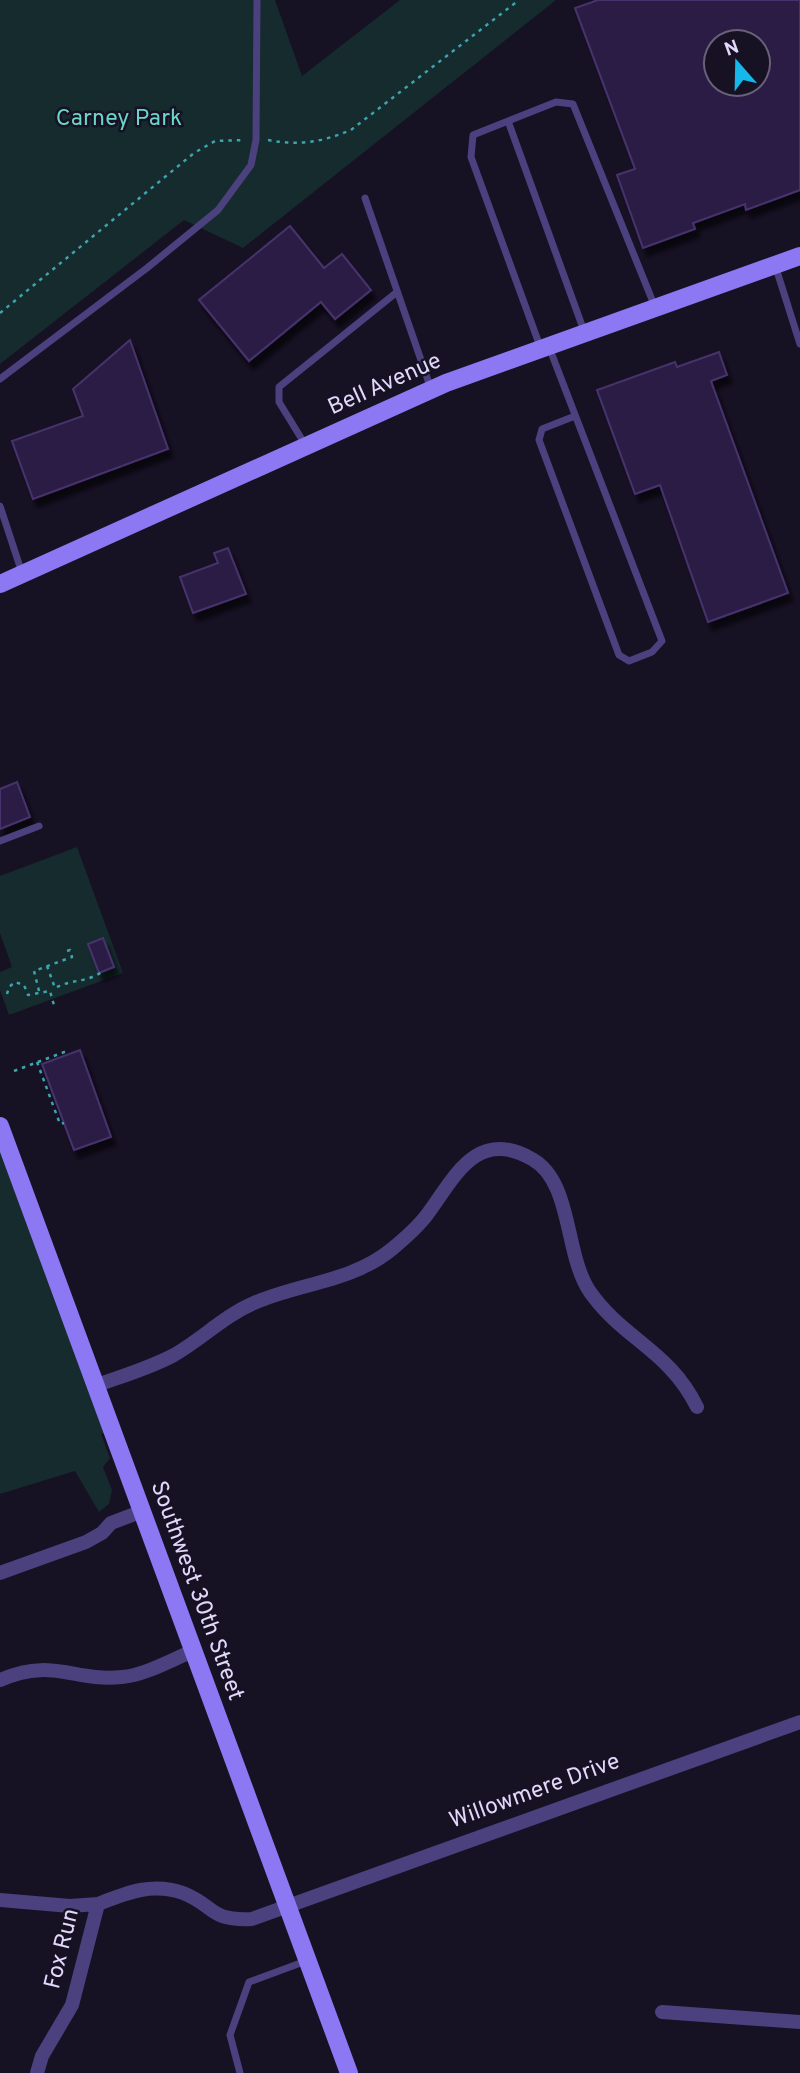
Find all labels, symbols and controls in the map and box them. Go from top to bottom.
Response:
north arrow [702,28,772,98]
text: N [721,35,742,63]
park label: Carney Park [56,105,182,134]
street label: Bell Avenue [324,347,446,423]
street label: Southwest 30th Street [143,1477,249,1705]
street label: Willowmere Drive [446,1748,624,1836]
street label: Fox Run [39,1906,87,1992]

